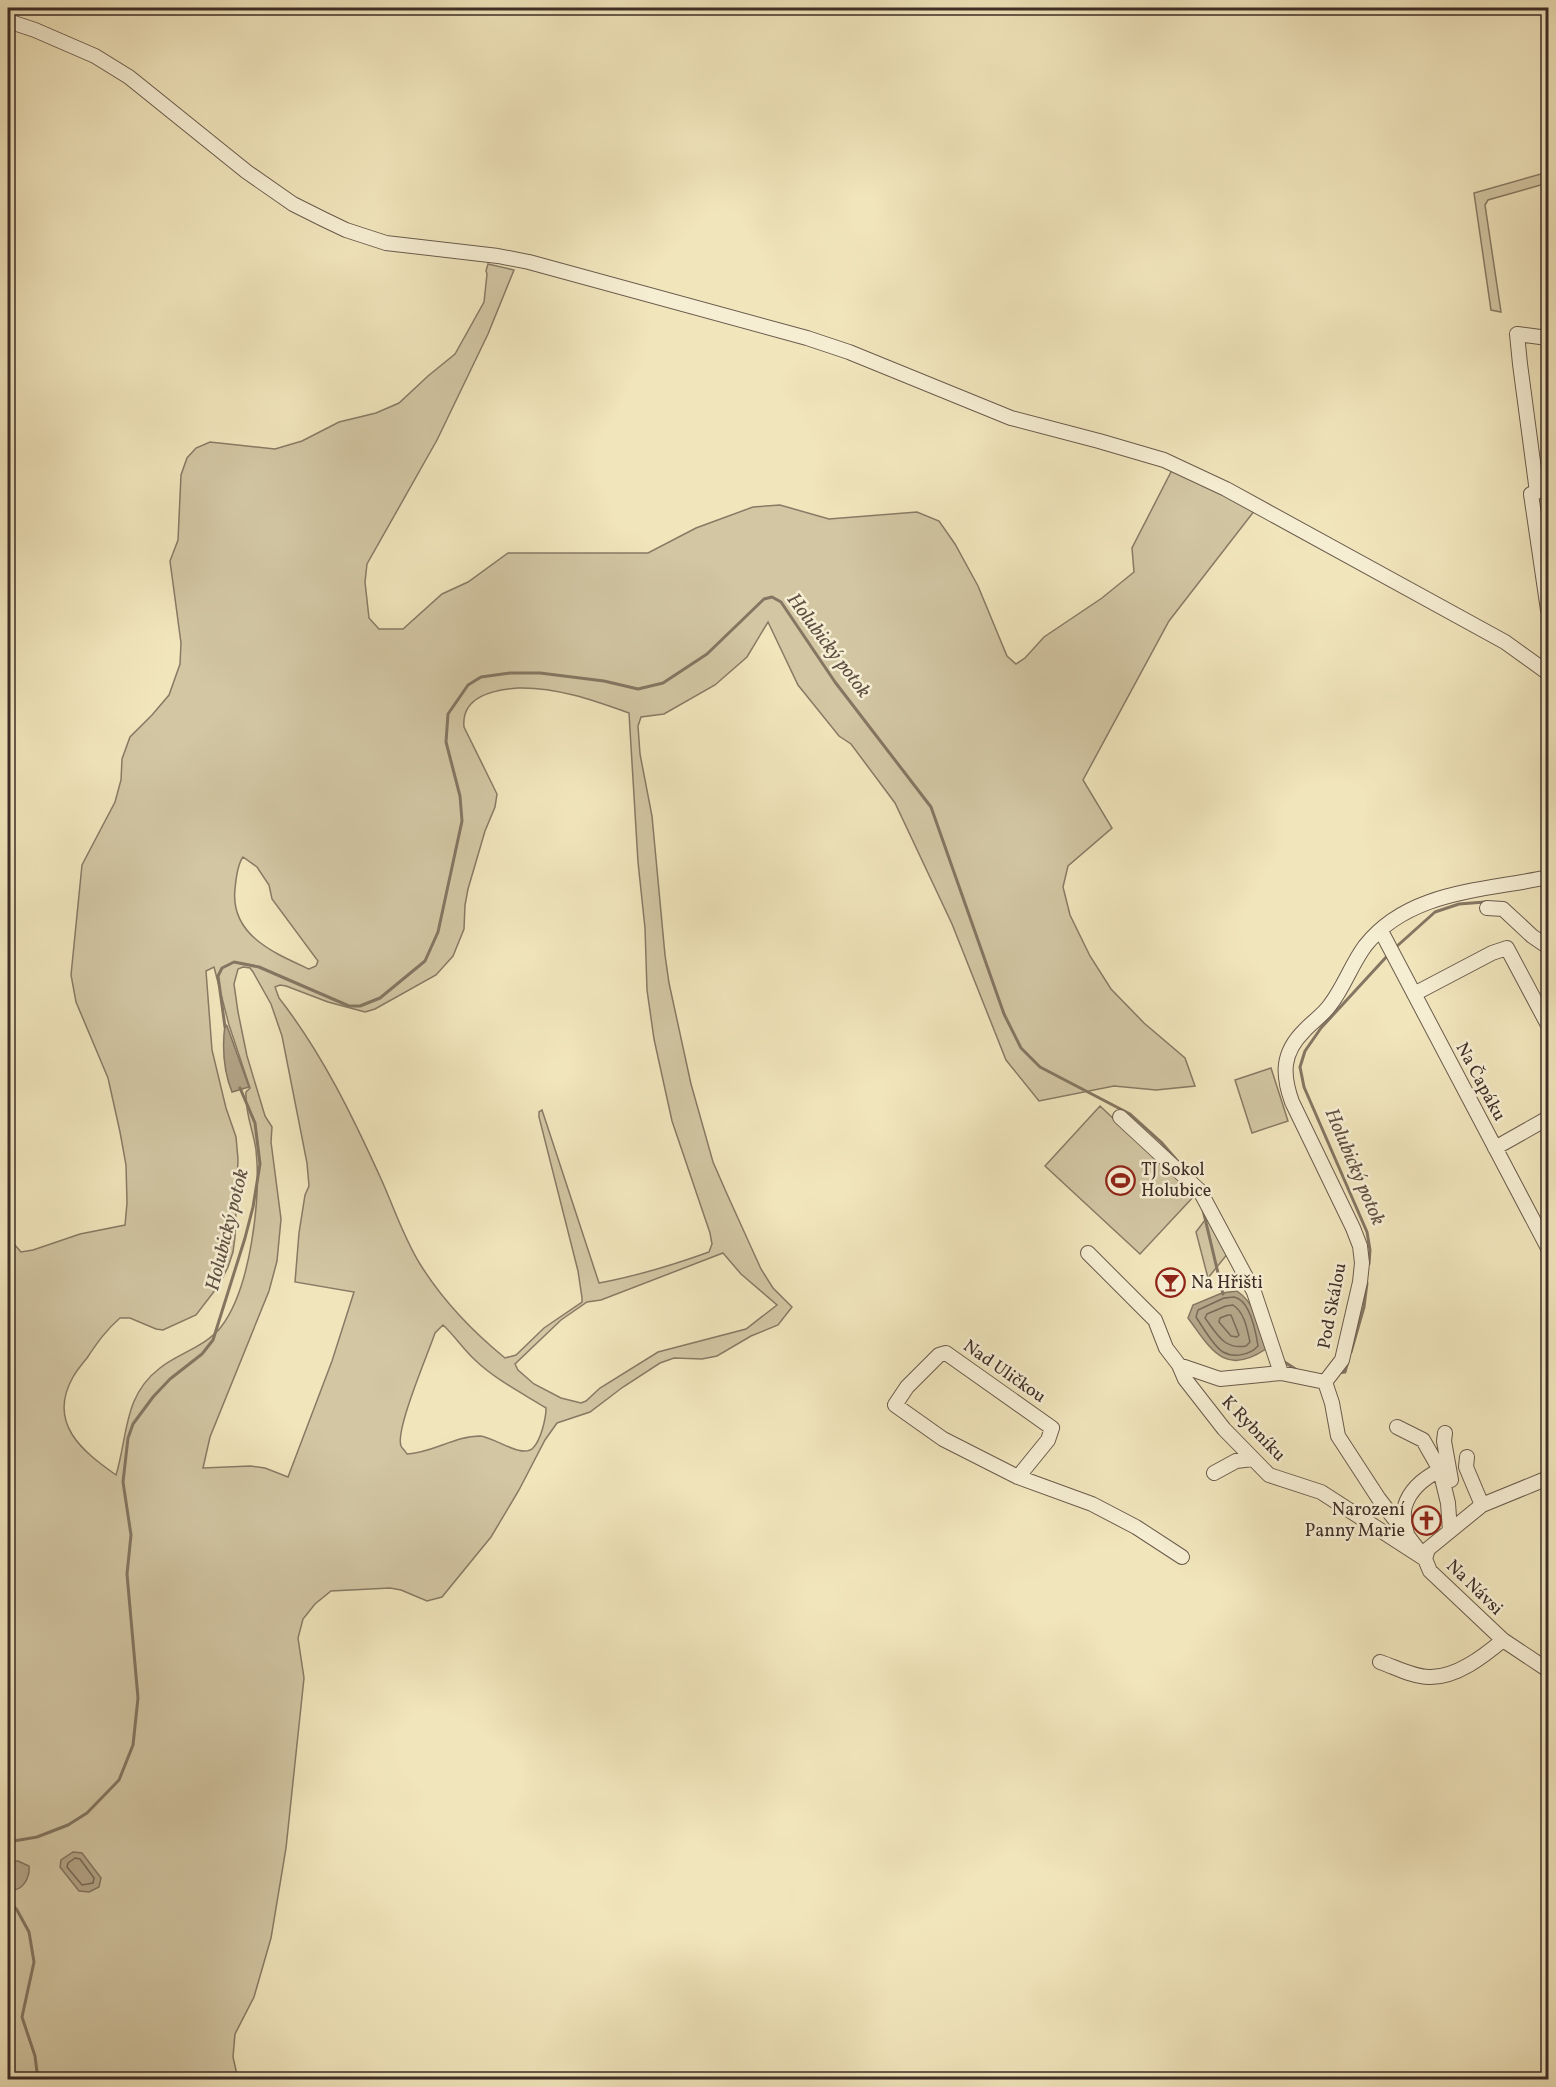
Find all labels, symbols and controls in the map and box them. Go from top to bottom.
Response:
water label: Holubický potok [779,588,877,704]
street label: Na Čapáku [1449,1038,1511,1126]
water label: Holubický potok [1317,1104,1391,1230]
place label: TJ Sokol Holubice [1141,1158,1211,1204]
sports icon: TJ Sokol Holubice [1104,1164,1136,1196]
water label: Holubický potok [199,1166,257,1294]
street label: Pod Skálou [1312,1261,1354,1351]
bar icon: Na Hřišti [1154,1267,1186,1299]
place label: Na Hřišti [1191,1271,1263,1296]
street label: Nad Uličkou [958,1334,1050,1410]
street label: K Rybníku [1215,1390,1291,1468]
place label: Narození Panny Marie [1305,1498,1406,1544]
church icon: Narození Panny Marie [1410,1504,1442,1536]
street label: Na Návsi [1440,1555,1508,1621]

